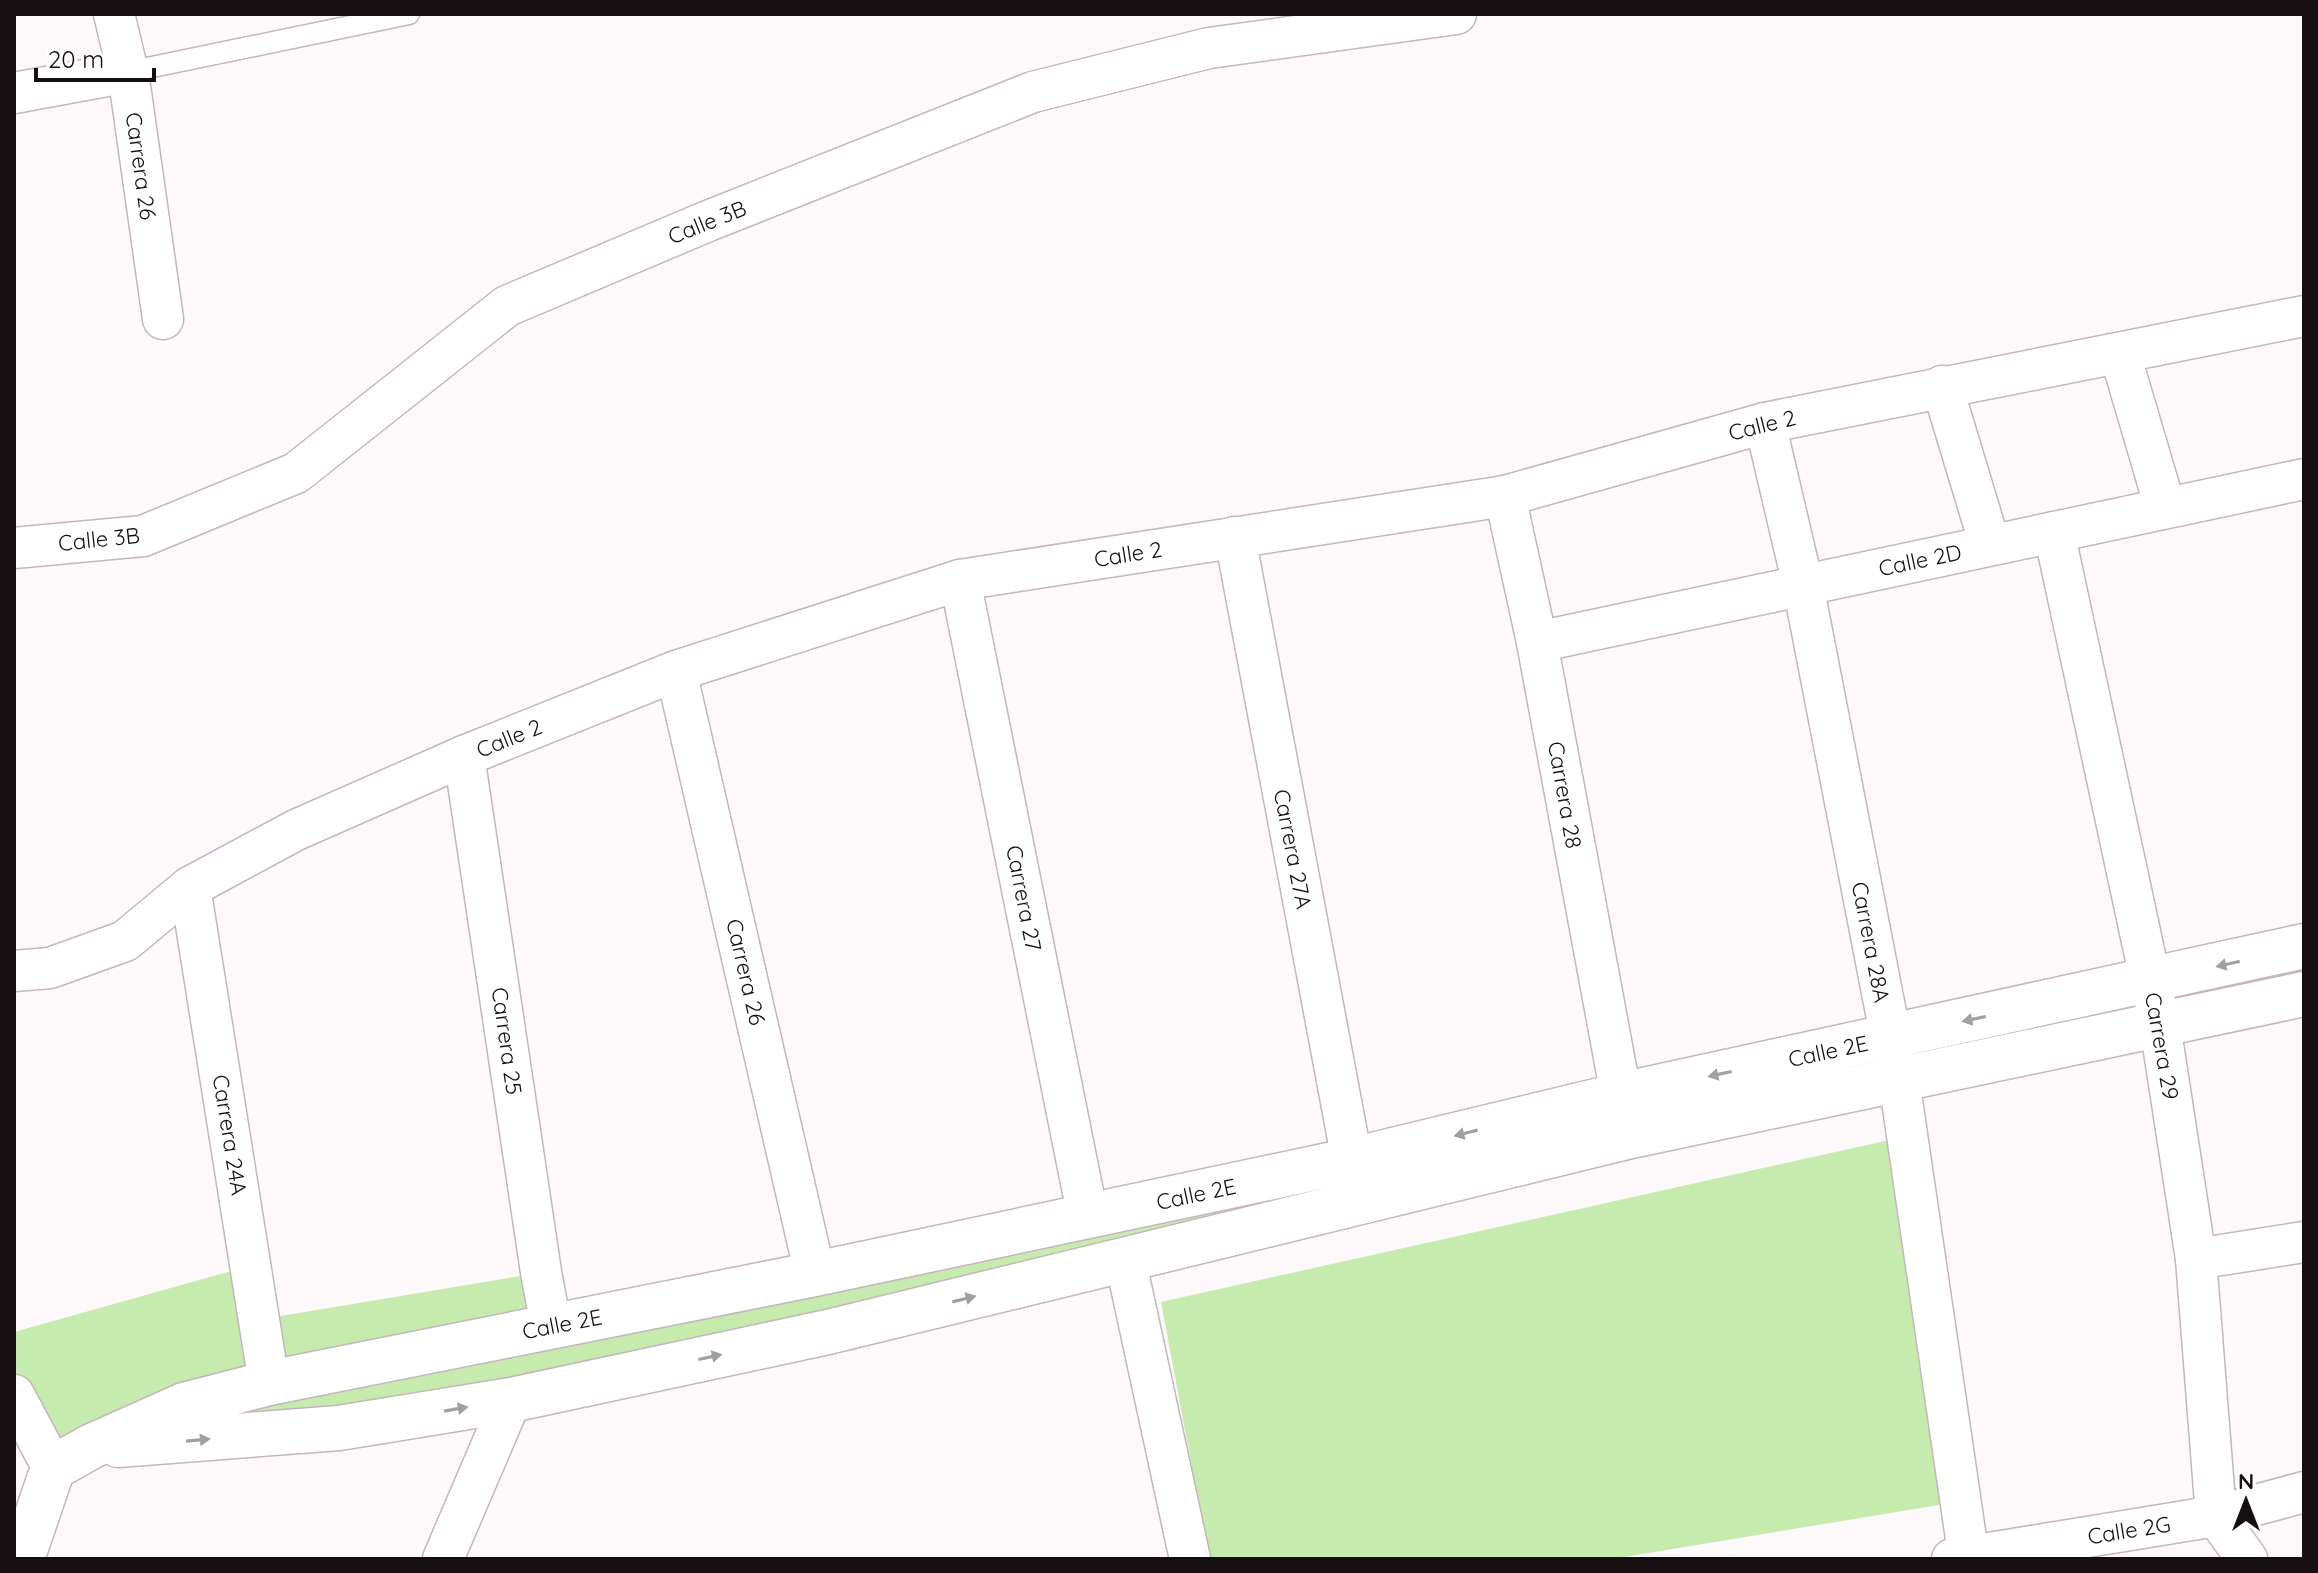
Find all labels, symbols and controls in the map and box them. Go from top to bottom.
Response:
scale bar [36,32,154,82]
text: 20 m [48,44,104,74]
street label: Carrera 26 [120,110,162,222]
street label: Calle 3B [664,194,750,250]
street label: Calle 2 [1726,403,1798,447]
street label: Calle 3B [57,521,141,557]
street label: Calle 2 [1092,535,1164,573]
street label: Calle 2D [1876,538,1964,582]
street label: Calle 2 [472,712,546,764]
street label: Carrera 28 [1542,739,1588,851]
street label: Carrera 27A [1268,787,1318,911]
street label: Carrera 27 [1000,843,1048,953]
street label: Carrera 28A [1846,879,1896,1005]
street label: Carrera 26 [720,916,772,1028]
one-way arrow [2215,958,2240,971]
street label: Carrera 25 [486,985,528,1097]
street label: Carrera 29 [2139,990,2185,1102]
one-way arrow [1961,1013,1986,1026]
street label: Calle 2E [1786,1029,1870,1073]
one-way arrow [1707,1068,1732,1081]
street label: Carrera 24A [207,1073,253,1197]
one-way arrow [1454,1127,1479,1139]
street label: Calle 2E [1154,1172,1238,1216]
one-way arrow [951,1292,976,1304]
street label: Calle 2E [520,1303,604,1345]
one-way arrow [698,1350,723,1363]
one-way arrow [444,1402,469,1414]
one-way arrow [186,1434,211,1447]
north arrow [2206,1461,2286,1541]
text: N [2238,1467,2254,1495]
street label: Calle 2G [2086,1510,2172,1550]

